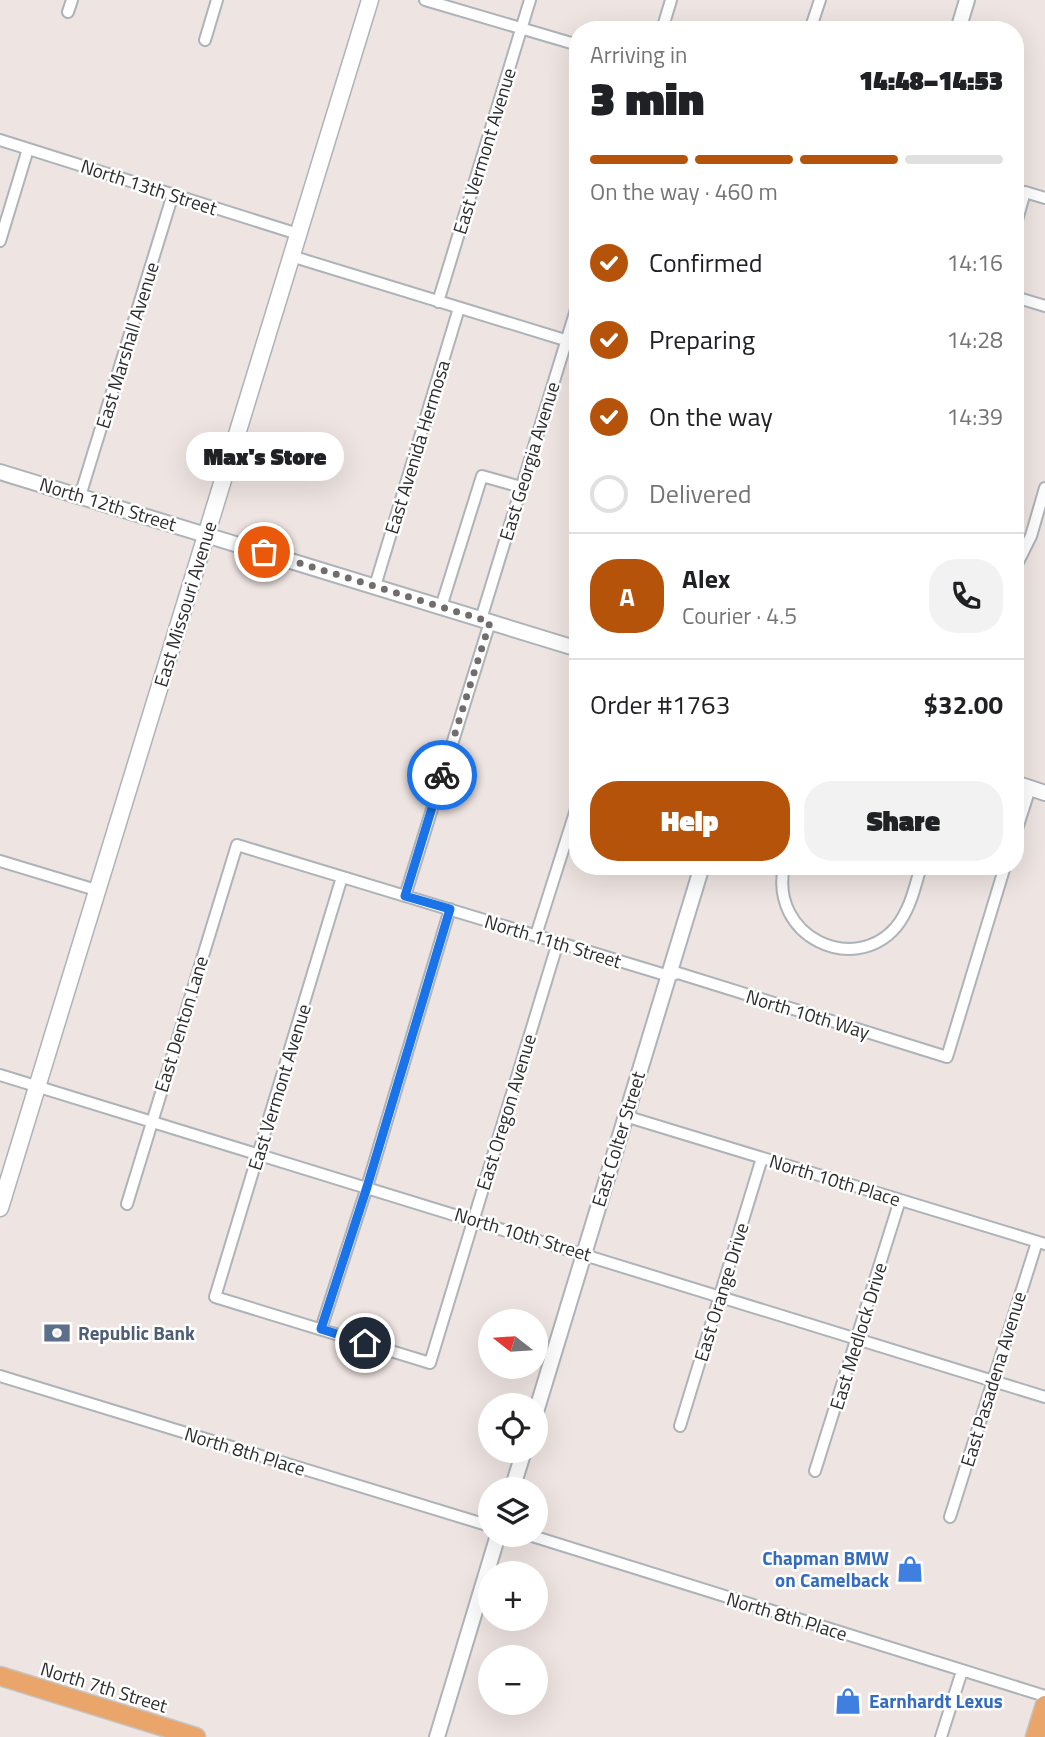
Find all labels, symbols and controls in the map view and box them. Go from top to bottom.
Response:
text: Arriving in [590,37,687,72]
text: 14:48–14:53 [859,61,1003,100]
text: 3 min [590,63,704,133]
street label: East Vermont Avenue [444,64,523,238]
street label: North 13th Street [77,151,221,222]
text: On the way · 460 m [590,174,778,209]
text: Confirmed [649,243,763,282]
icon: check [590,244,628,282]
text: 14:16 [946,245,1003,280]
street label: East Marshall Avenue [87,258,166,432]
text: Preparing [649,320,755,359]
icon: check [590,321,628,359]
text: 14:28 [946,322,1003,357]
street label: East Avenida Hermosa [376,356,457,537]
street label: East Georgia Avenue [491,378,566,544]
text: On the way [649,397,773,436]
icon: check [590,398,628,436]
text: 14:39 [946,399,1003,434]
callout: Max's Store [185,433,343,482]
text: Max's Store [204,439,326,474]
street label: North 12th Street [36,469,180,538]
text: Delivered [649,474,752,513]
street label: East Missouri Avenue [146,517,224,690]
pin [234,522,294,582]
icon: bag [245,533,283,571]
text: Alex [682,559,730,598]
button: phone [929,559,1003,633]
text: A [619,577,635,616]
text: Courier · 4.5 [682,598,797,633]
text: Order #1763 [590,685,730,724]
text: $32.00 [924,685,1003,724]
courier [407,740,477,810]
icon: bike [423,756,461,794]
button: Help [590,781,790,861]
button: Share [804,781,1003,861]
street label: North 11th Street [481,906,625,975]
street label: East Denton Lane [146,952,215,1096]
street label: North 10th Way [743,981,874,1046]
street label: East Vermont Avenue [239,1000,318,1174]
street label: East Oregon Avenue [468,1030,543,1193]
street label: East Colter Street [583,1067,652,1210]
street label: North 10th Place [766,1146,904,1213]
street label: North 10th Street [451,1199,595,1268]
street label: East Orange Drive [686,1219,755,1365]
street label: East Medlock Drive [821,1259,894,1413]
street label: East Pasadena Avenue [952,1288,1033,1470]
north arrow [478,1309,548,1379]
map controls [478,1309,548,1715]
pin [335,1313,395,1373]
bank icon: Republic Bank [42,1318,72,1348]
place label: Republic Bank [78,1318,195,1347]
icon: home [346,1324,384,1362]
button: locate [478,1393,548,1463]
street label: North 8th Place [181,1418,309,1483]
button: layers [478,1477,548,1547]
place label: Chapman BMW on Camelback [762,1543,889,1594]
shop icon: Chapman BMW on Camelback [895,1554,925,1584]
button: + [478,1561,548,1631]
street label: North 8th Place [723,1583,851,1648]
button: − [478,1645,548,1715]
street label: North 7th Street [37,1653,171,1720]
shop icon: Earnhardt Lexus [833,1686,863,1716]
place label: Earnhardt Lexus [869,1686,1003,1715]

